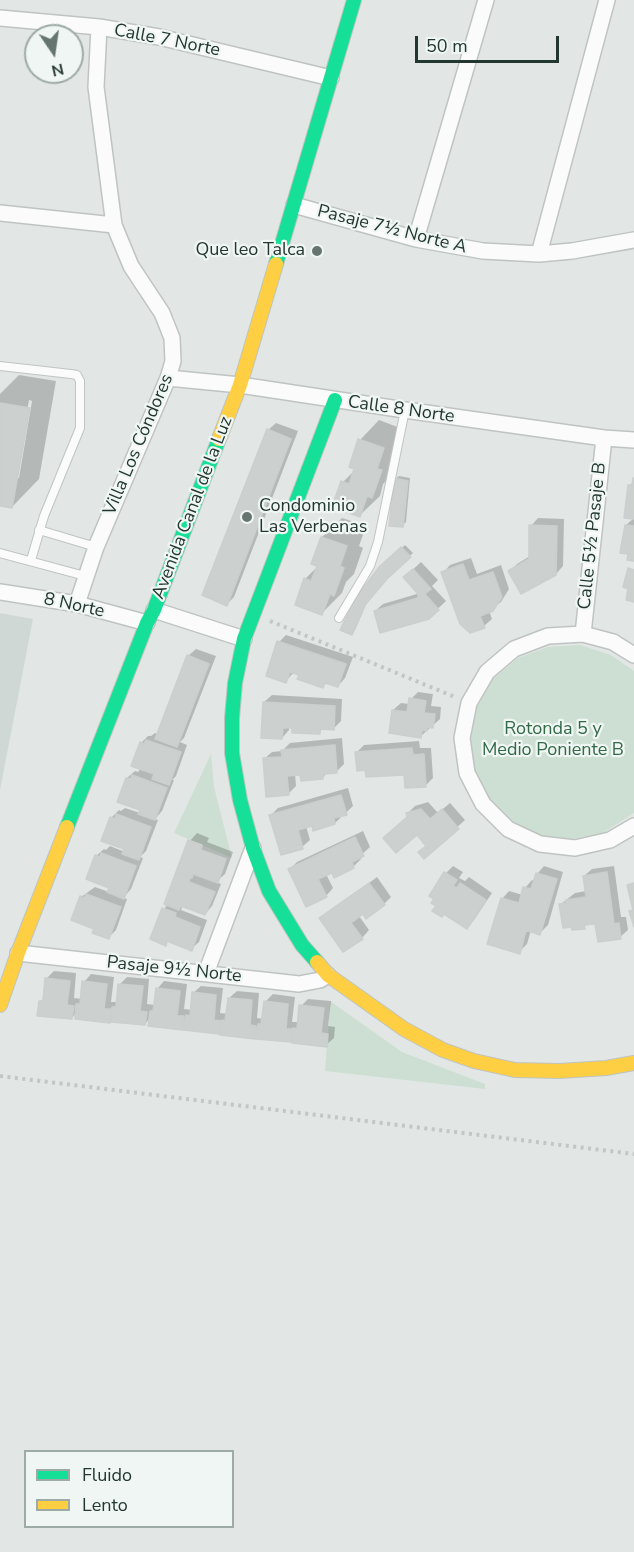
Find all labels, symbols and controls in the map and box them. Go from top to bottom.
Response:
street label: Calle 7 Norte [112,20,222,62]
north arrow [24,24,84,84]
scale bar [418,24,562,62]
text: 50 m [426,34,468,58]
text: N [49,58,66,82]
street label: Pasaje 7½ Norte A [315,201,469,259]
place label: Que leo Talca [195,240,305,262]
marker: Que leo Talca [310,244,324,258]
street label: Villa Los Cóndores [100,371,178,519]
street label: Calle 8 Norte [346,392,456,428]
street label: Avenida Canal de la Luz [148,414,238,602]
street label: Calle 5½ Pasaje B [575,461,611,611]
place label: Condominio Las Verbenas [259,496,367,538]
marker: Condominio Las Verbenas [240,510,254,524]
street label: 8 Norte [42,589,106,623]
park label: Rotonda 5 y Medio Poniente B [482,719,624,762]
street label: Pasaje 9½ Norte [106,952,242,988]
legend [24,1450,234,1528]
text: Fluido [82,1463,132,1487]
text: Lento [82,1493,128,1517]

